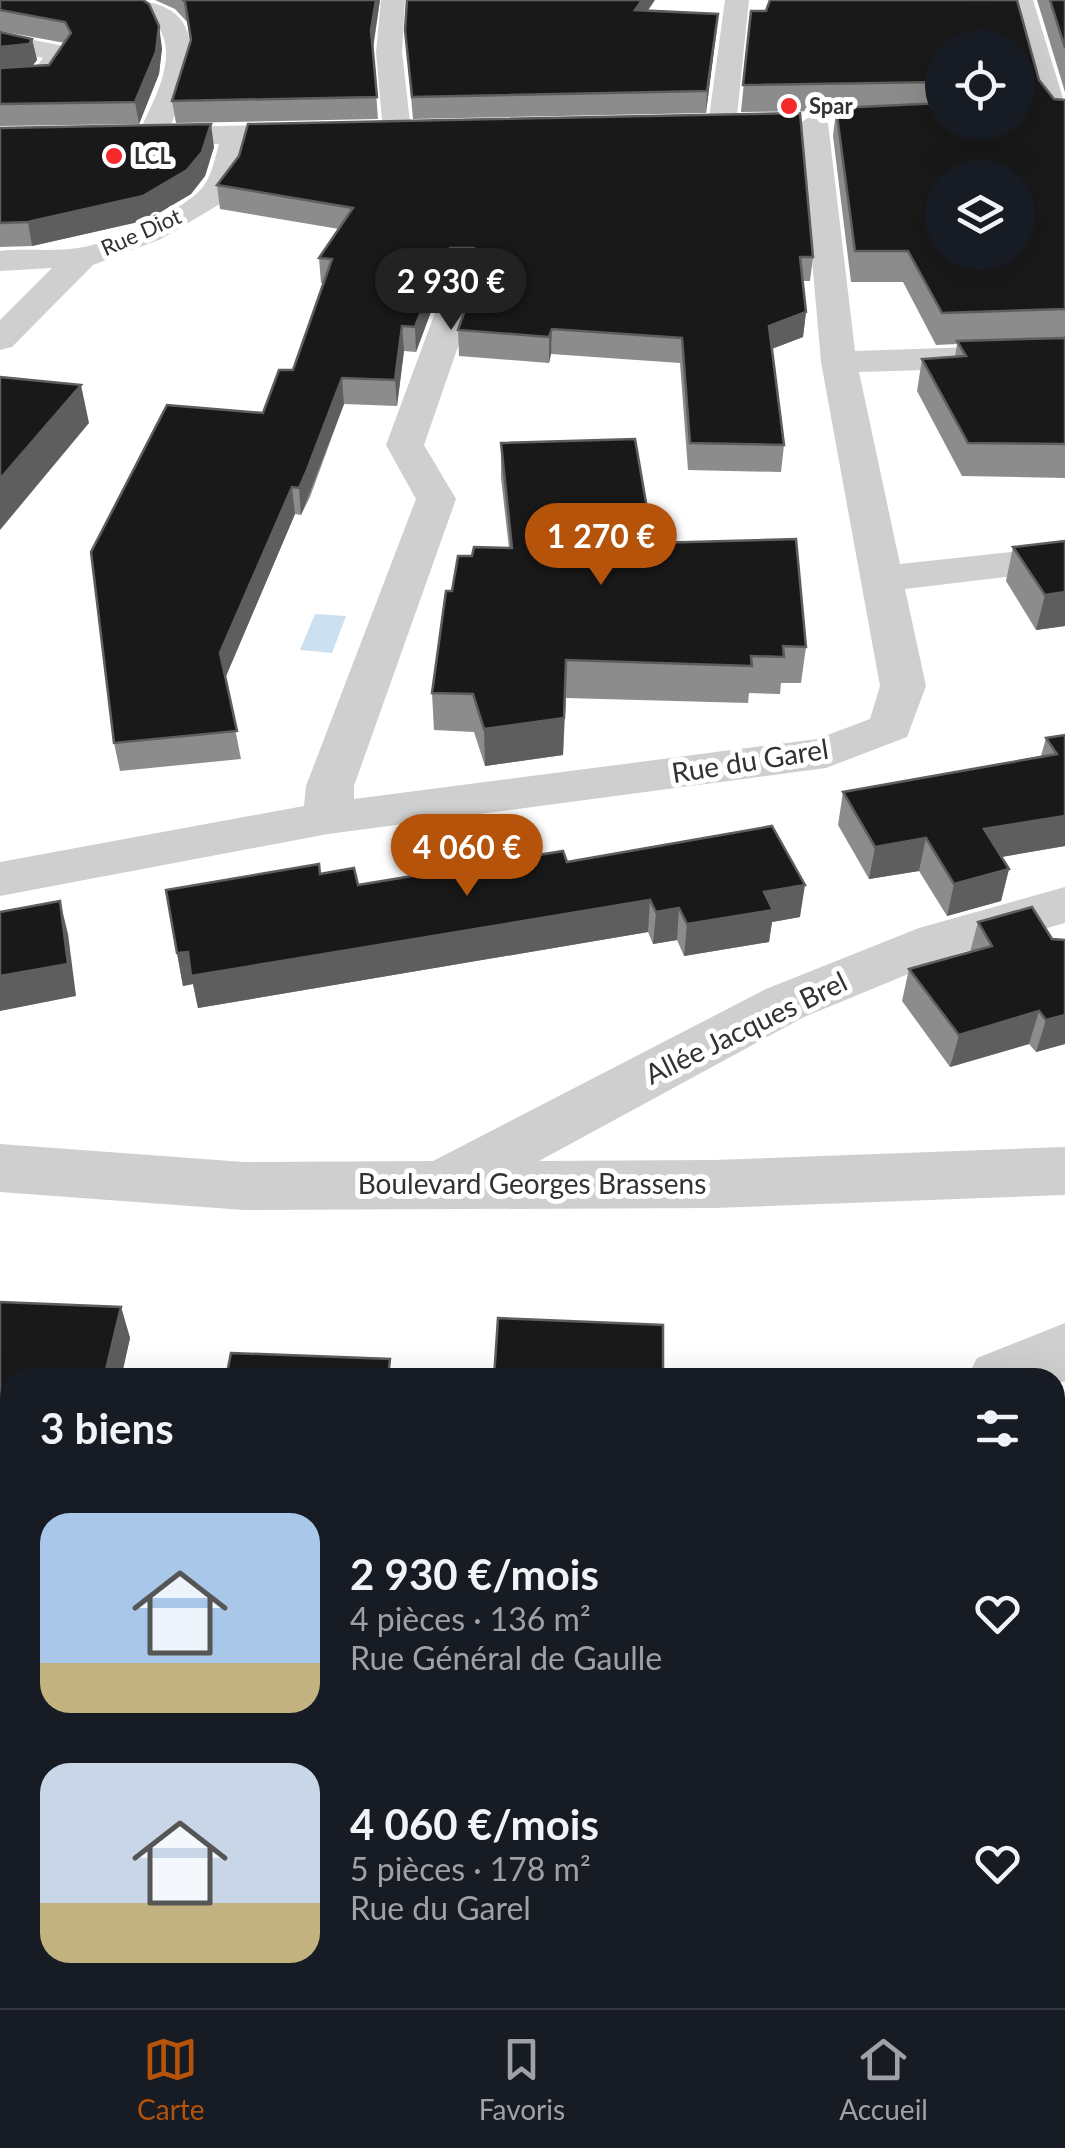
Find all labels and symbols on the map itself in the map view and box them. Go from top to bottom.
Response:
place label: Spar [809,92,854,119]
marker: Spar [778,95,800,117]
place label: LCL [134,142,171,169]
marker: LCL [103,145,125,167]
street label: Rue Diot [97,202,185,261]
pin: 2 930 € [359,248,543,333]
pin: 1 270 € [509,503,693,588]
street label: Rue du Garel [669,731,831,789]
pin: 4 060 € [375,814,559,899]
street label: Allée Jacques Brel [639,963,852,1091]
street label: Boulevard Georges Brassens [358,1166,706,1200]

